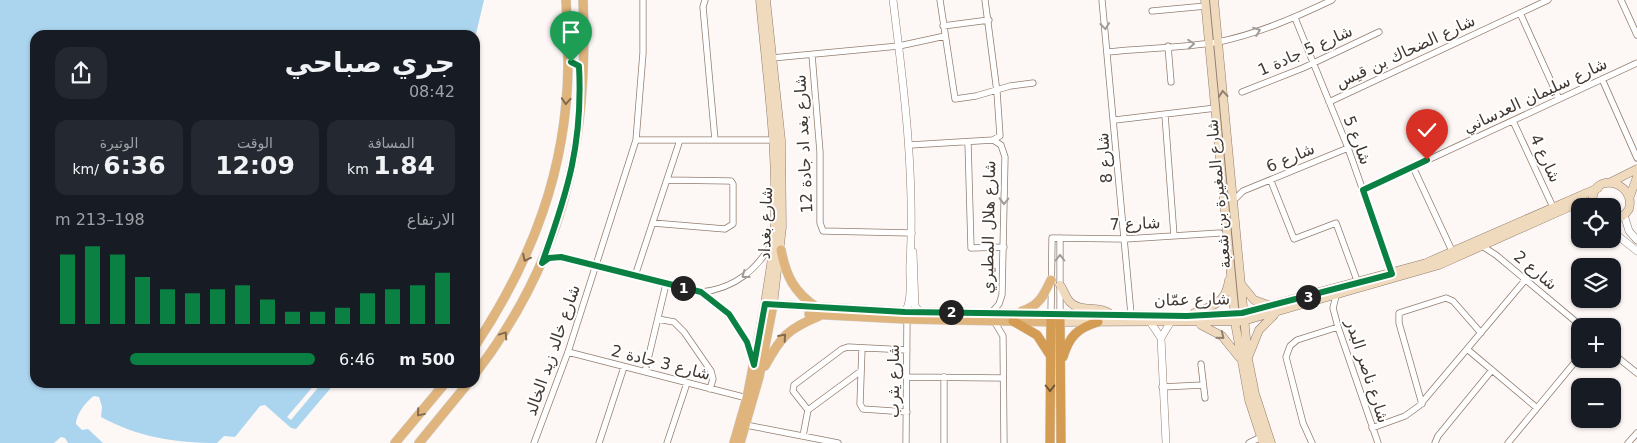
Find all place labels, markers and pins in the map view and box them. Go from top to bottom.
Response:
pin [550,11,592,62]
pin [1406,109,1448,160]
pin: 1 [670,276,696,300]
pin: 3 [1296,284,1320,310]
pin: 2 [938,300,964,324]

